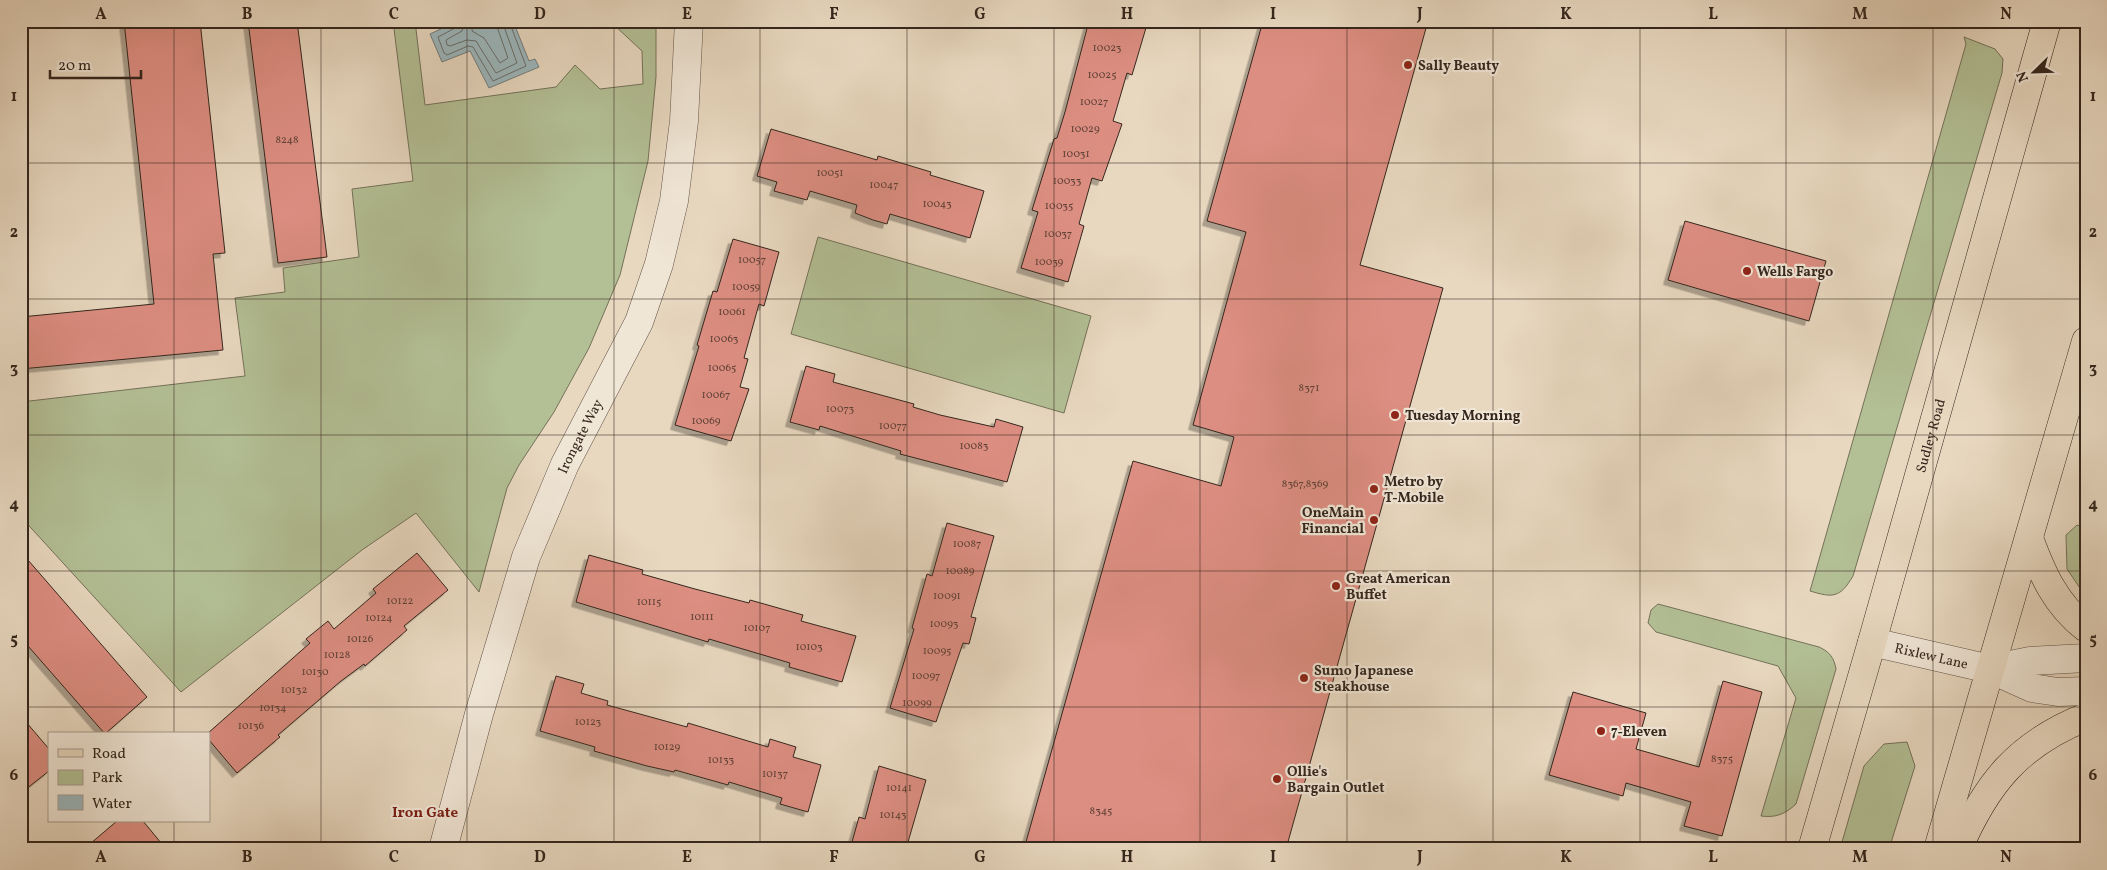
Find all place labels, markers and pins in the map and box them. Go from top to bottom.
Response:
place label: Sally Beauty [1418,57,1499,76]
marker: Sally Beauty [1402,59,1414,71]
place label: Wells Fargo [1757,263,1833,282]
marker: Wells Fargo [1741,265,1753,277]
place label: Tuesday Morning [1405,407,1521,426]
marker: Tuesday Morning [1389,409,1401,421]
place label: Metro by T-Mobile [1384,473,1444,508]
marker: Metro by T-Mobile [1368,483,1380,495]
place label: OneMain Financial [1302,504,1364,539]
marker: OneMain Financial [1368,514,1380,526]
place label: Great American Buffet [1346,570,1450,605]
marker: Great American Buffet [1330,580,1342,592]
place label: Sumo Japanese Steakhouse [1314,662,1413,697]
marker: Sumo Japanese Steakhouse [1298,672,1310,684]
place label: 7-Eleven [1611,723,1667,742]
marker: 7-Eleven [1595,725,1607,737]
place label: Ollie's Bargain Outlet [1287,763,1384,798]
marker: Ollie's Bargain Outlet [1271,773,1283,785]

